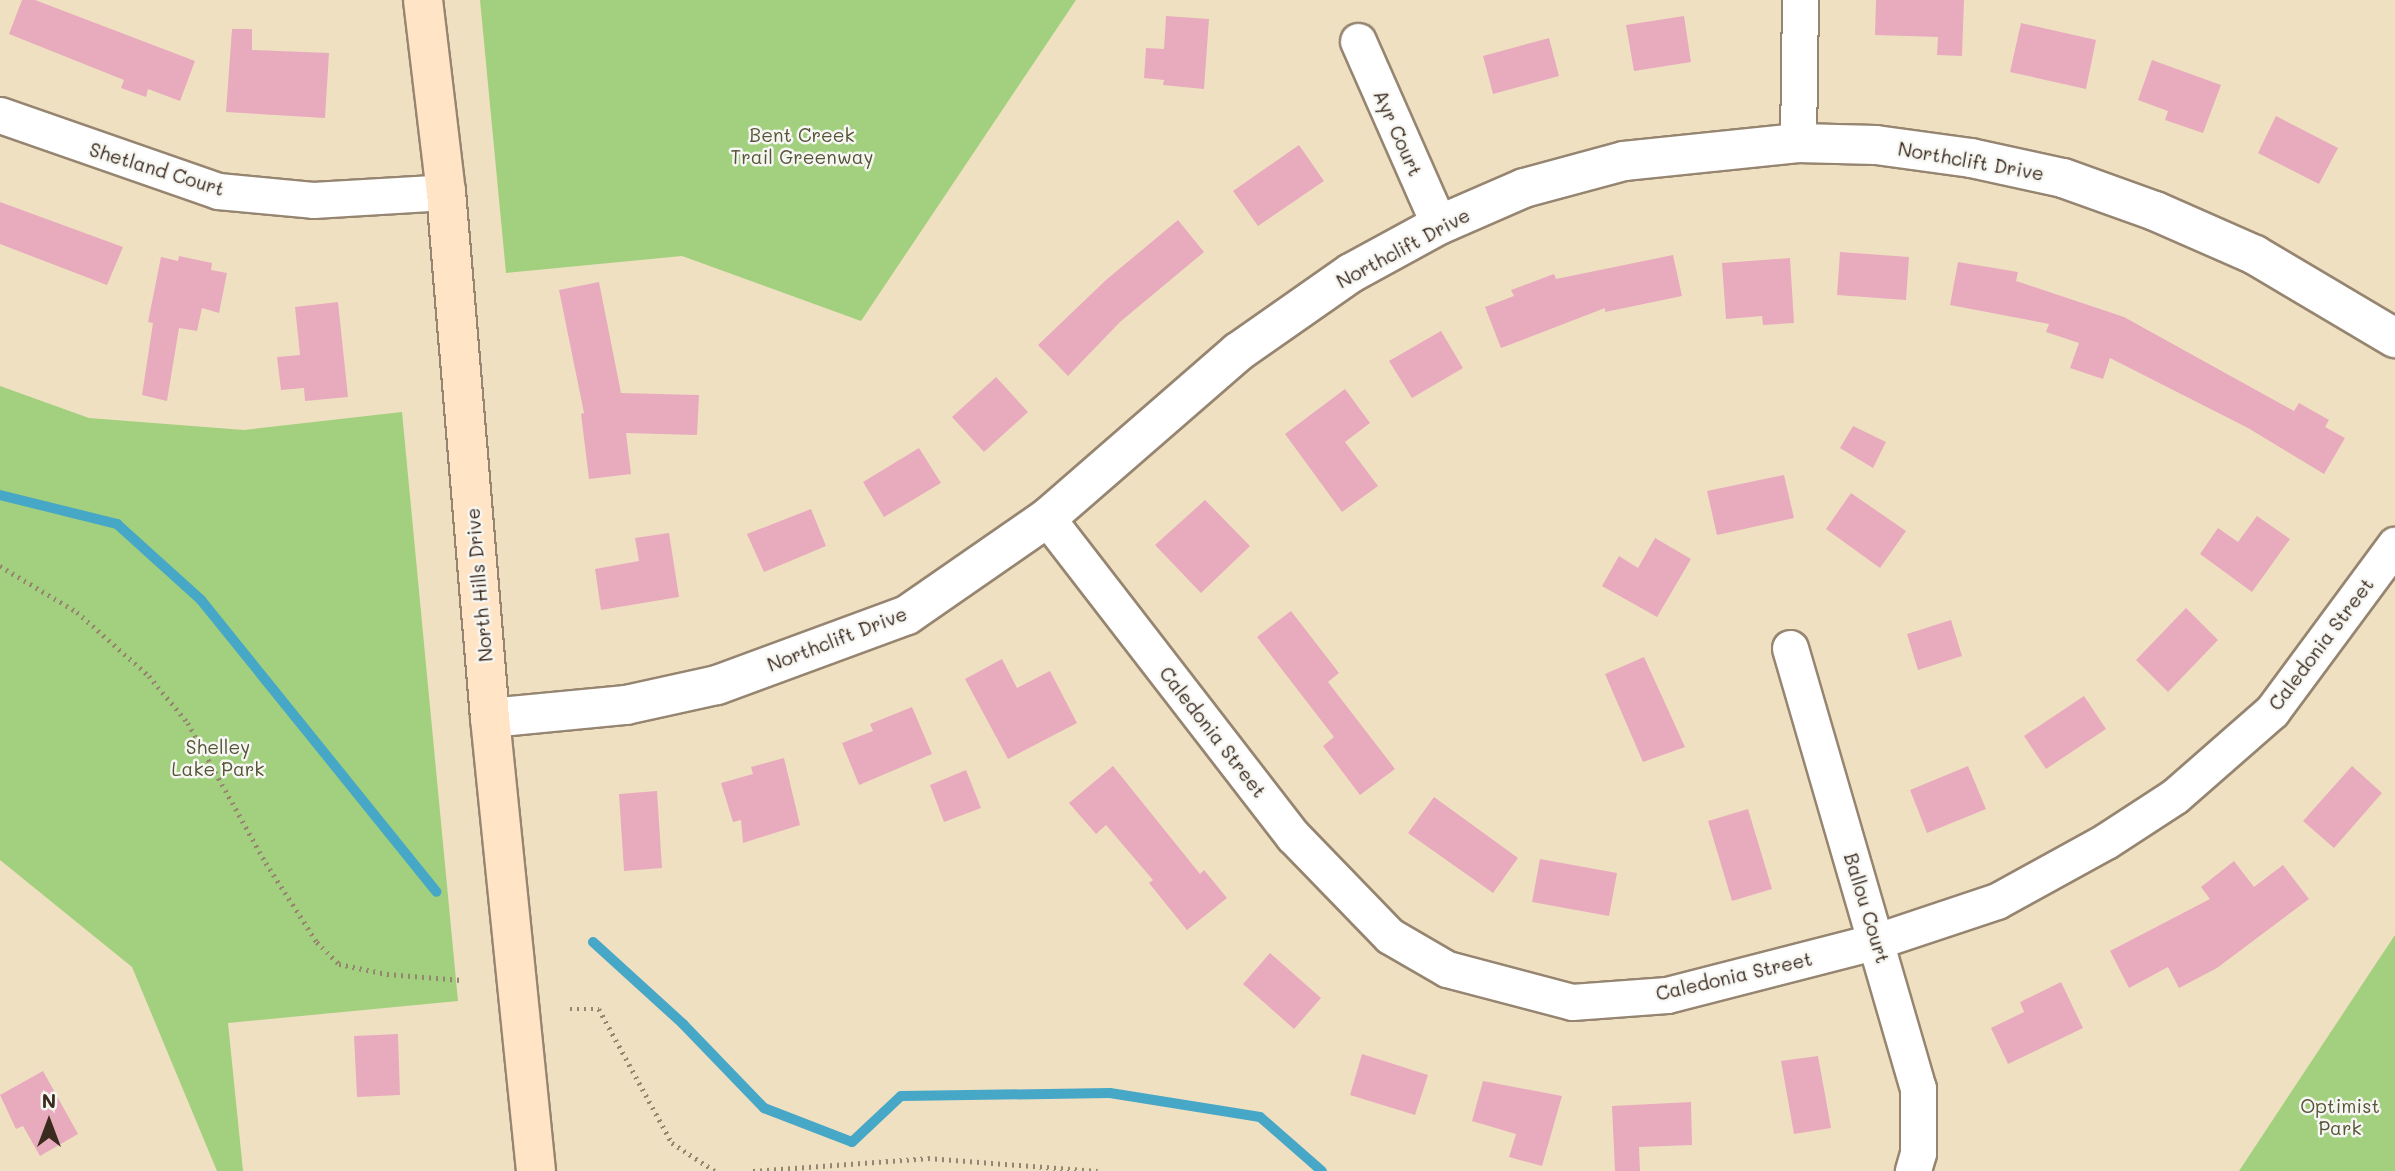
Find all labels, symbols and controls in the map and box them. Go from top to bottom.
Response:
street label: Ayr Court [1369,86,1427,180]
park label: Bent Creek Trail Greenway [731,124,873,168]
street label: Northclift Drive [1896,137,2046,185]
street label: Shetland Court [87,138,227,200]
street label: Northclift Drive [1332,203,1474,293]
street label: North Hills Drive [461,507,497,663]
street label: Caledonia Street [2264,573,2378,715]
street label: Northclift Drive [764,602,910,676]
street label: Caledonia Street [1155,662,1271,802]
park label: Shelley Lake Park [172,736,264,780]
street label: Ballou Court [1839,850,1895,966]
street label: Caledonia Street [1653,947,1815,1005]
north arrow [14,1087,84,1157]
text: N [42,1088,56,1113]
park label: Optimist Park [2300,1095,2380,1139]

